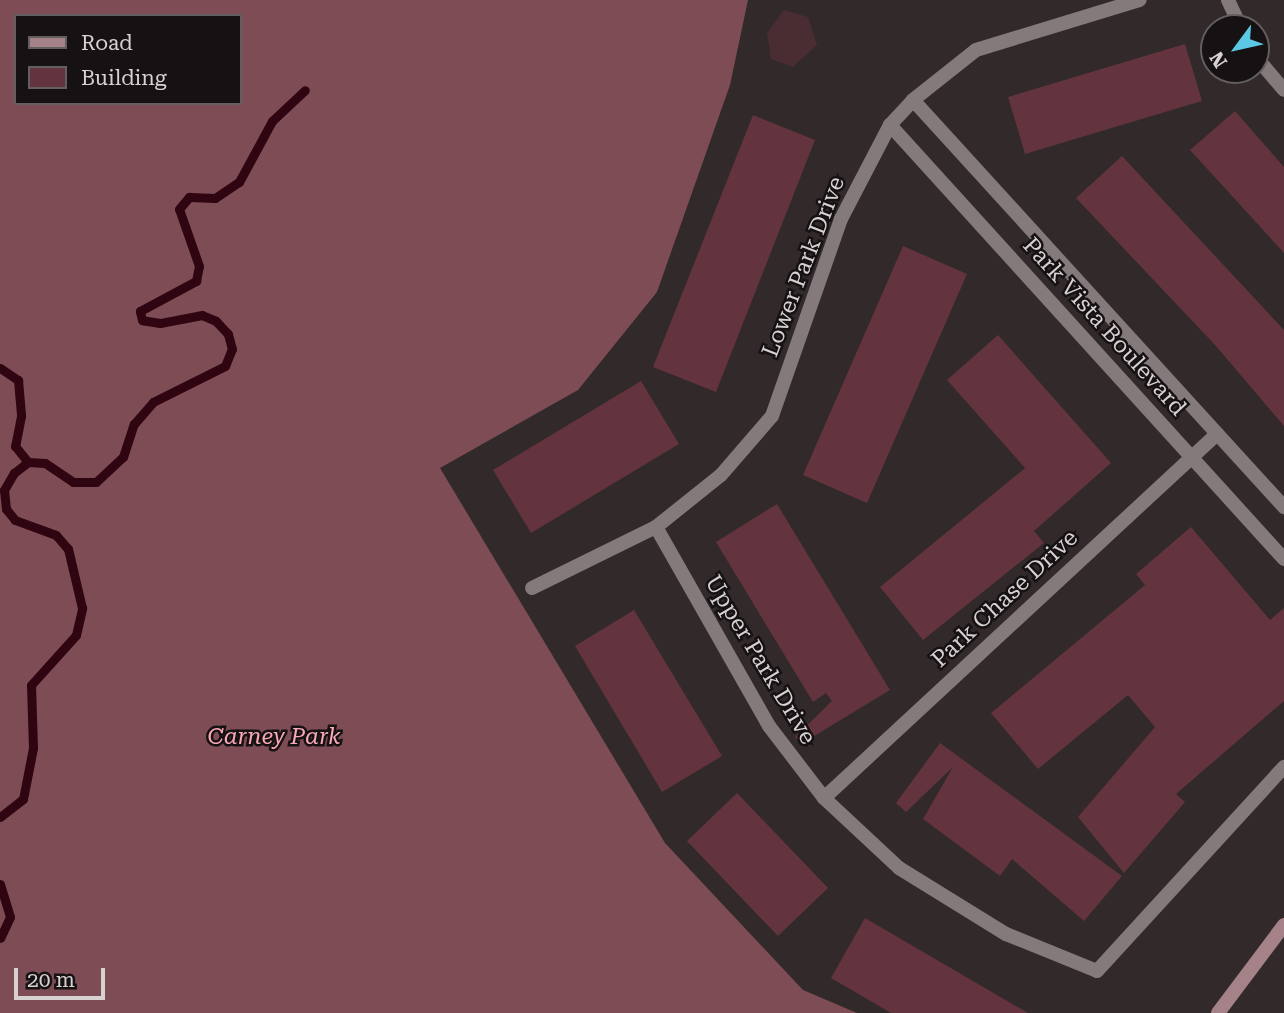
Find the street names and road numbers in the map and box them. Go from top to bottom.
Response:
street label: Lower Park Drive [757,173,851,361]
street label: Park Vista Boulevard [1017,232,1191,422]
street label: Park Chase Drive [926,524,1084,674]
street label: Upper Park Drive [699,570,821,750]

